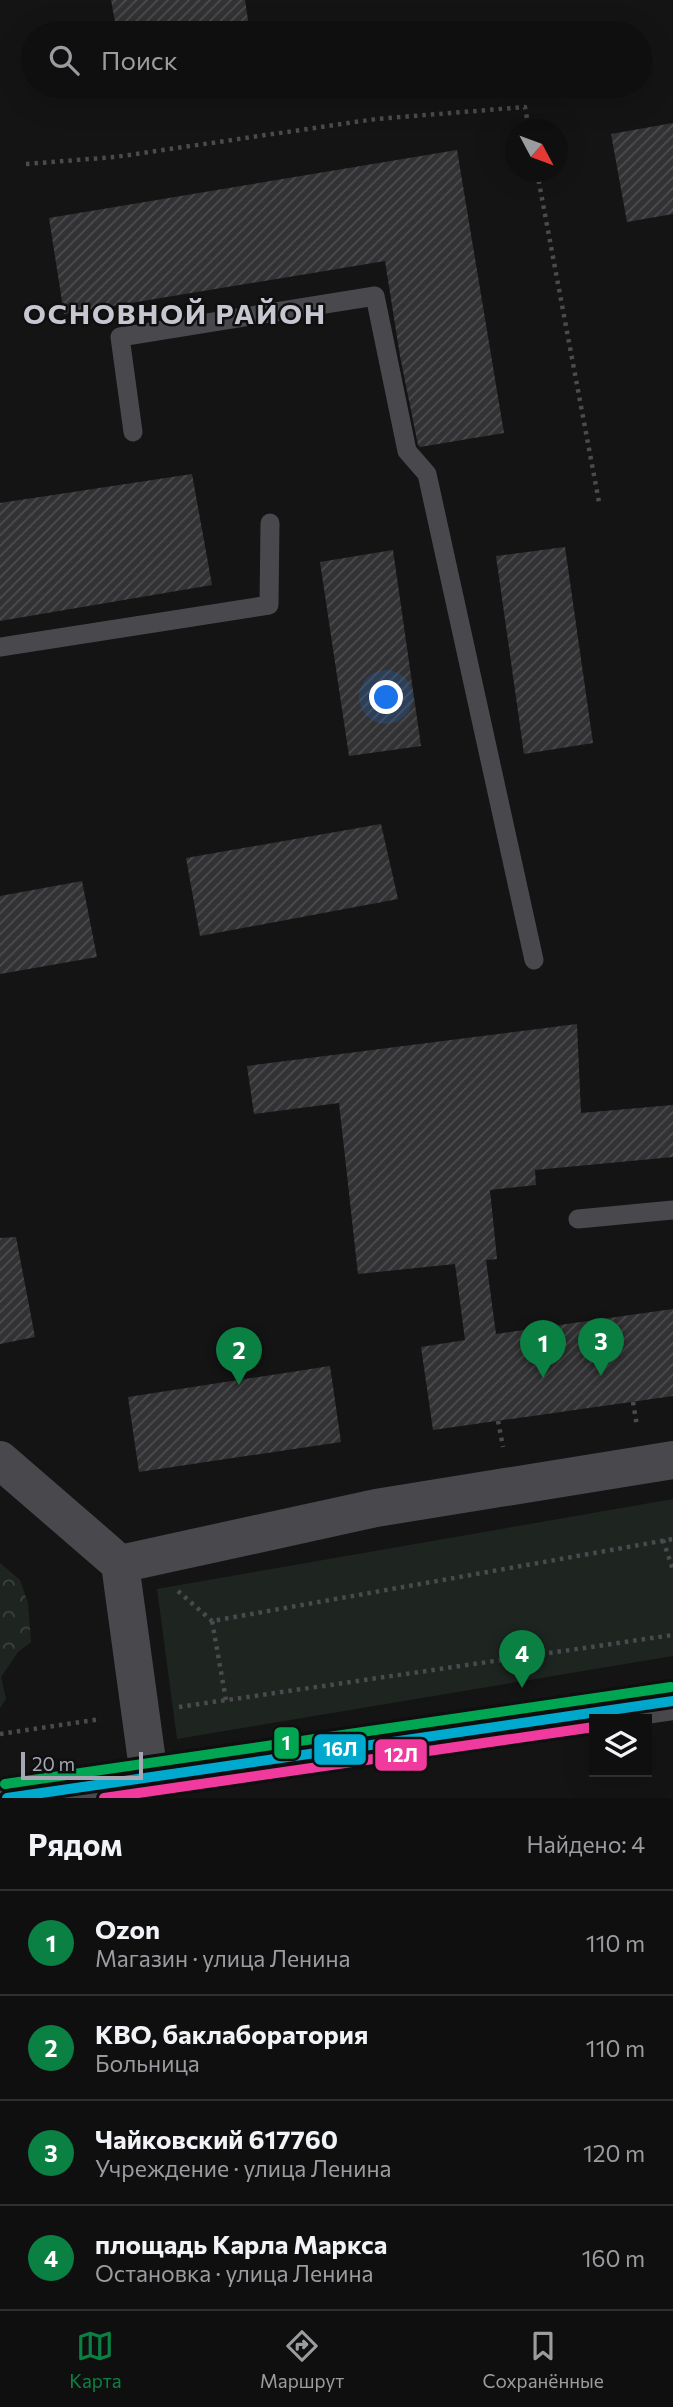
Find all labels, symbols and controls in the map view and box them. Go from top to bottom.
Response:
search box [21,21,652,98]
icon: search [45,41,83,79]
text: Поиск [101,44,178,75]
north arrow [505,119,568,182]
district label: ОСНОВНОЙ РАЙОН [23,296,327,330]
your location [369,680,403,714]
pin: 3 [578,1318,624,1376]
pin: 1 [520,1320,566,1378]
pin: 2 [216,1327,262,1385]
pin: 4 [499,1630,545,1688]
map controls [589,1714,652,1777]
button: layers [589,1714,652,1777]
line badge: 1 [273,1726,300,1760]
text: 1 [282,1731,290,1754]
line badge: 16Л [313,1733,367,1766]
text: 16Л [323,1737,357,1760]
line badge: 12Л [374,1738,428,1772]
text: 12Л [384,1743,418,1766]
scale bar [21,1749,144,1781]
text: 20 m [32,1752,75,1775]
text: Рядом [28,1825,122,1862]
text: Найдено: 4 [527,1830,645,1858]
text: Ozon [95,1913,160,1944]
text: 1 [46,1929,56,1957]
text: 110 m [586,1929,645,1957]
text: Магазин · улица Ленина [95,1944,350,1972]
text: КВО, баклаборатория [95,2018,368,2049]
text: 2 [44,2034,58,2062]
text: 110 m [586,2034,645,2062]
text: Больница [95,2049,200,2077]
text: Чайковский 617760 [95,2123,338,2154]
text: 3 [44,2139,58,2167]
text: 120 m [583,2139,645,2167]
text: Учреждение · улица Ленина [95,2154,391,2182]
text: площадь Карла Маркса [95,2228,387,2259]
text: 4 [44,2244,58,2272]
text: 160 m [582,2244,645,2272]
text: Остановка · улица Ленина [95,2259,373,2287]
tab: Карта [69,2327,122,2392]
tab: Маршрут [260,2327,344,2392]
tab: Сохранённые [483,2327,604,2392]

